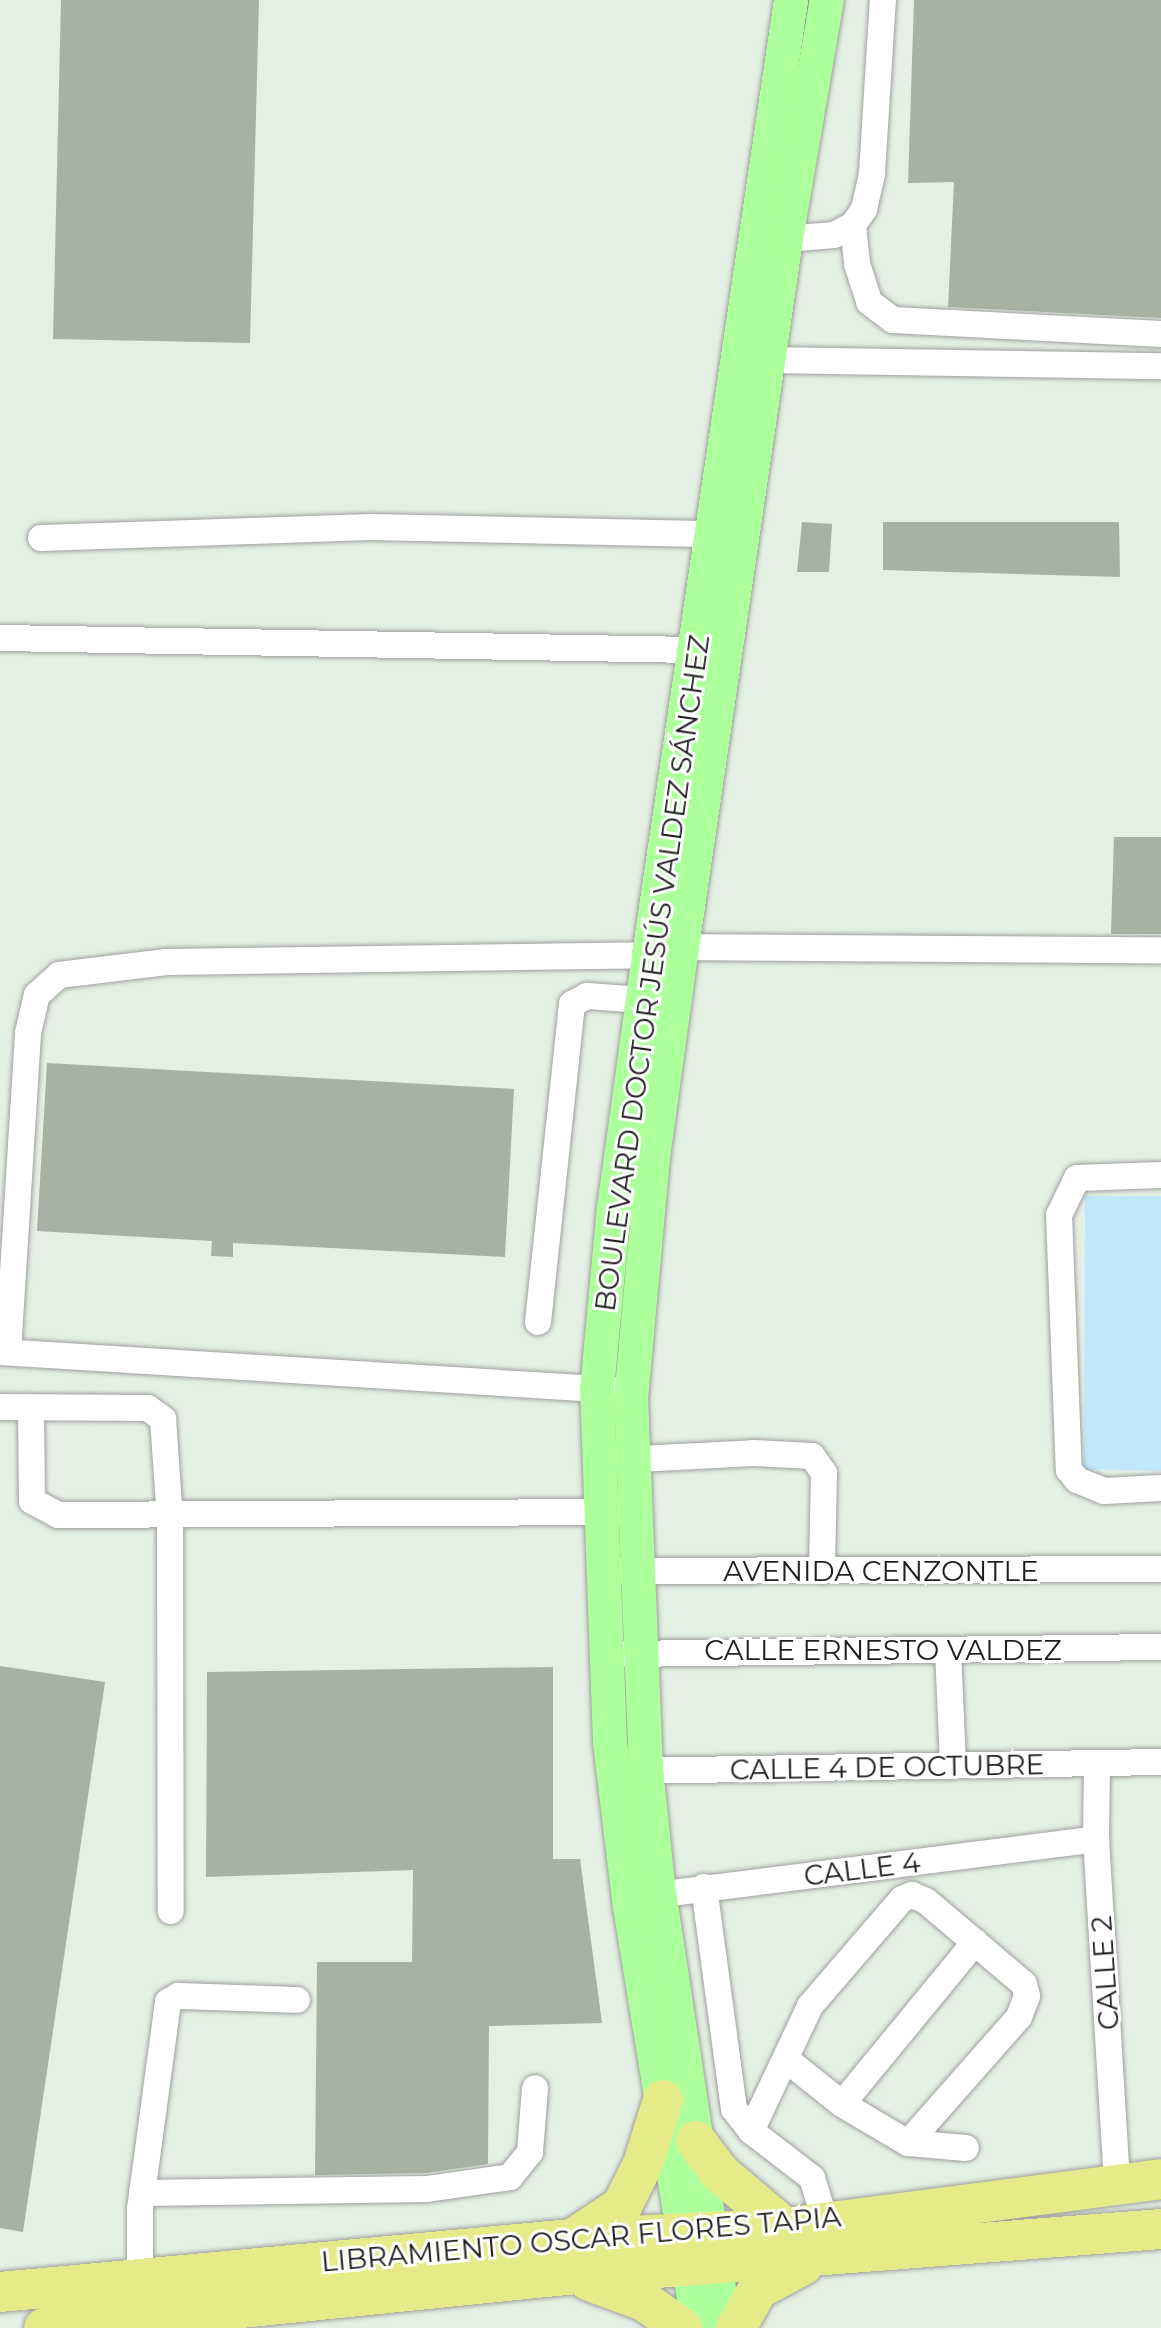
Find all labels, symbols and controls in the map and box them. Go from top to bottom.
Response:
street label: BOULEVARD DOCTOR JESÚS VALDEZ SÁNCHEZ [588,633,716,1313]
street label: AVENIDA CENZONTLE [723,1554,1039,1588]
street label: CALLE ERNESTO VALDEZ [704,1633,1062,1667]
street label: CALLE 4 DE OCTUBRE [730,1747,1044,1787]
street label: CALLE 4 [802,1845,922,1893]
street label: CALLE 2 [1084,1915,1126,2031]
street label: LIBRAMIENTO OSCAR FLORES TAPIA [320,2200,842,2278]

